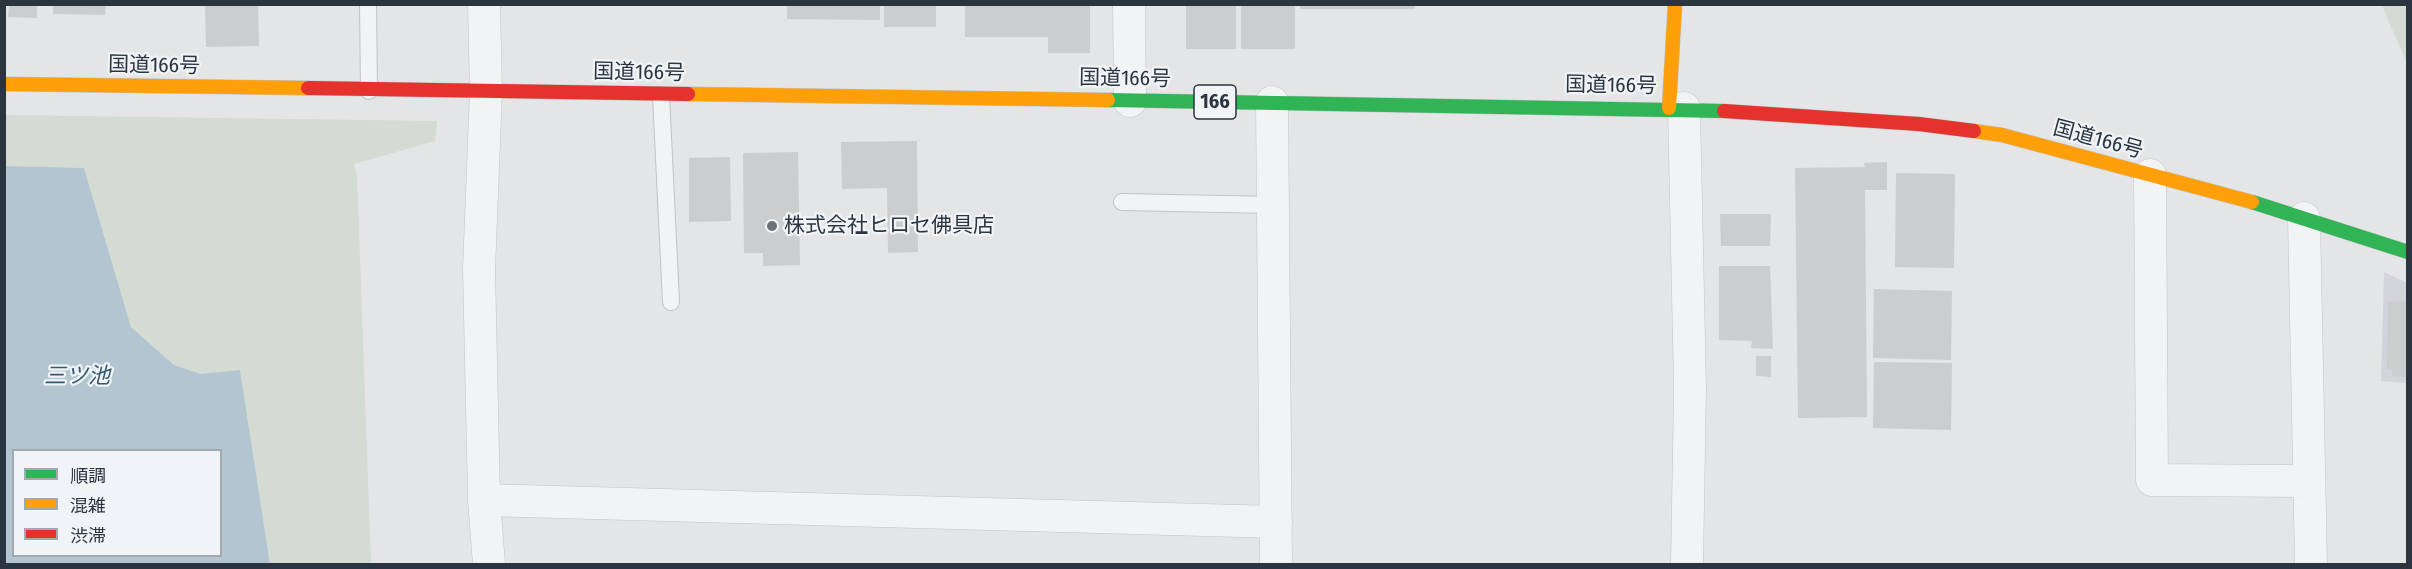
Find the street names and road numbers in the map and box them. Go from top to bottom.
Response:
street label: 国道166号 [108,53,200,79]
street label: 国道166号 [593,60,685,86]
street label: 国道166号 [1079,66,1171,92]
street label: 国道166号 [1565,73,1657,99]
road number: 166 [1194,85,1236,119]
street label: 国道166号 [2050,116,2146,164]

